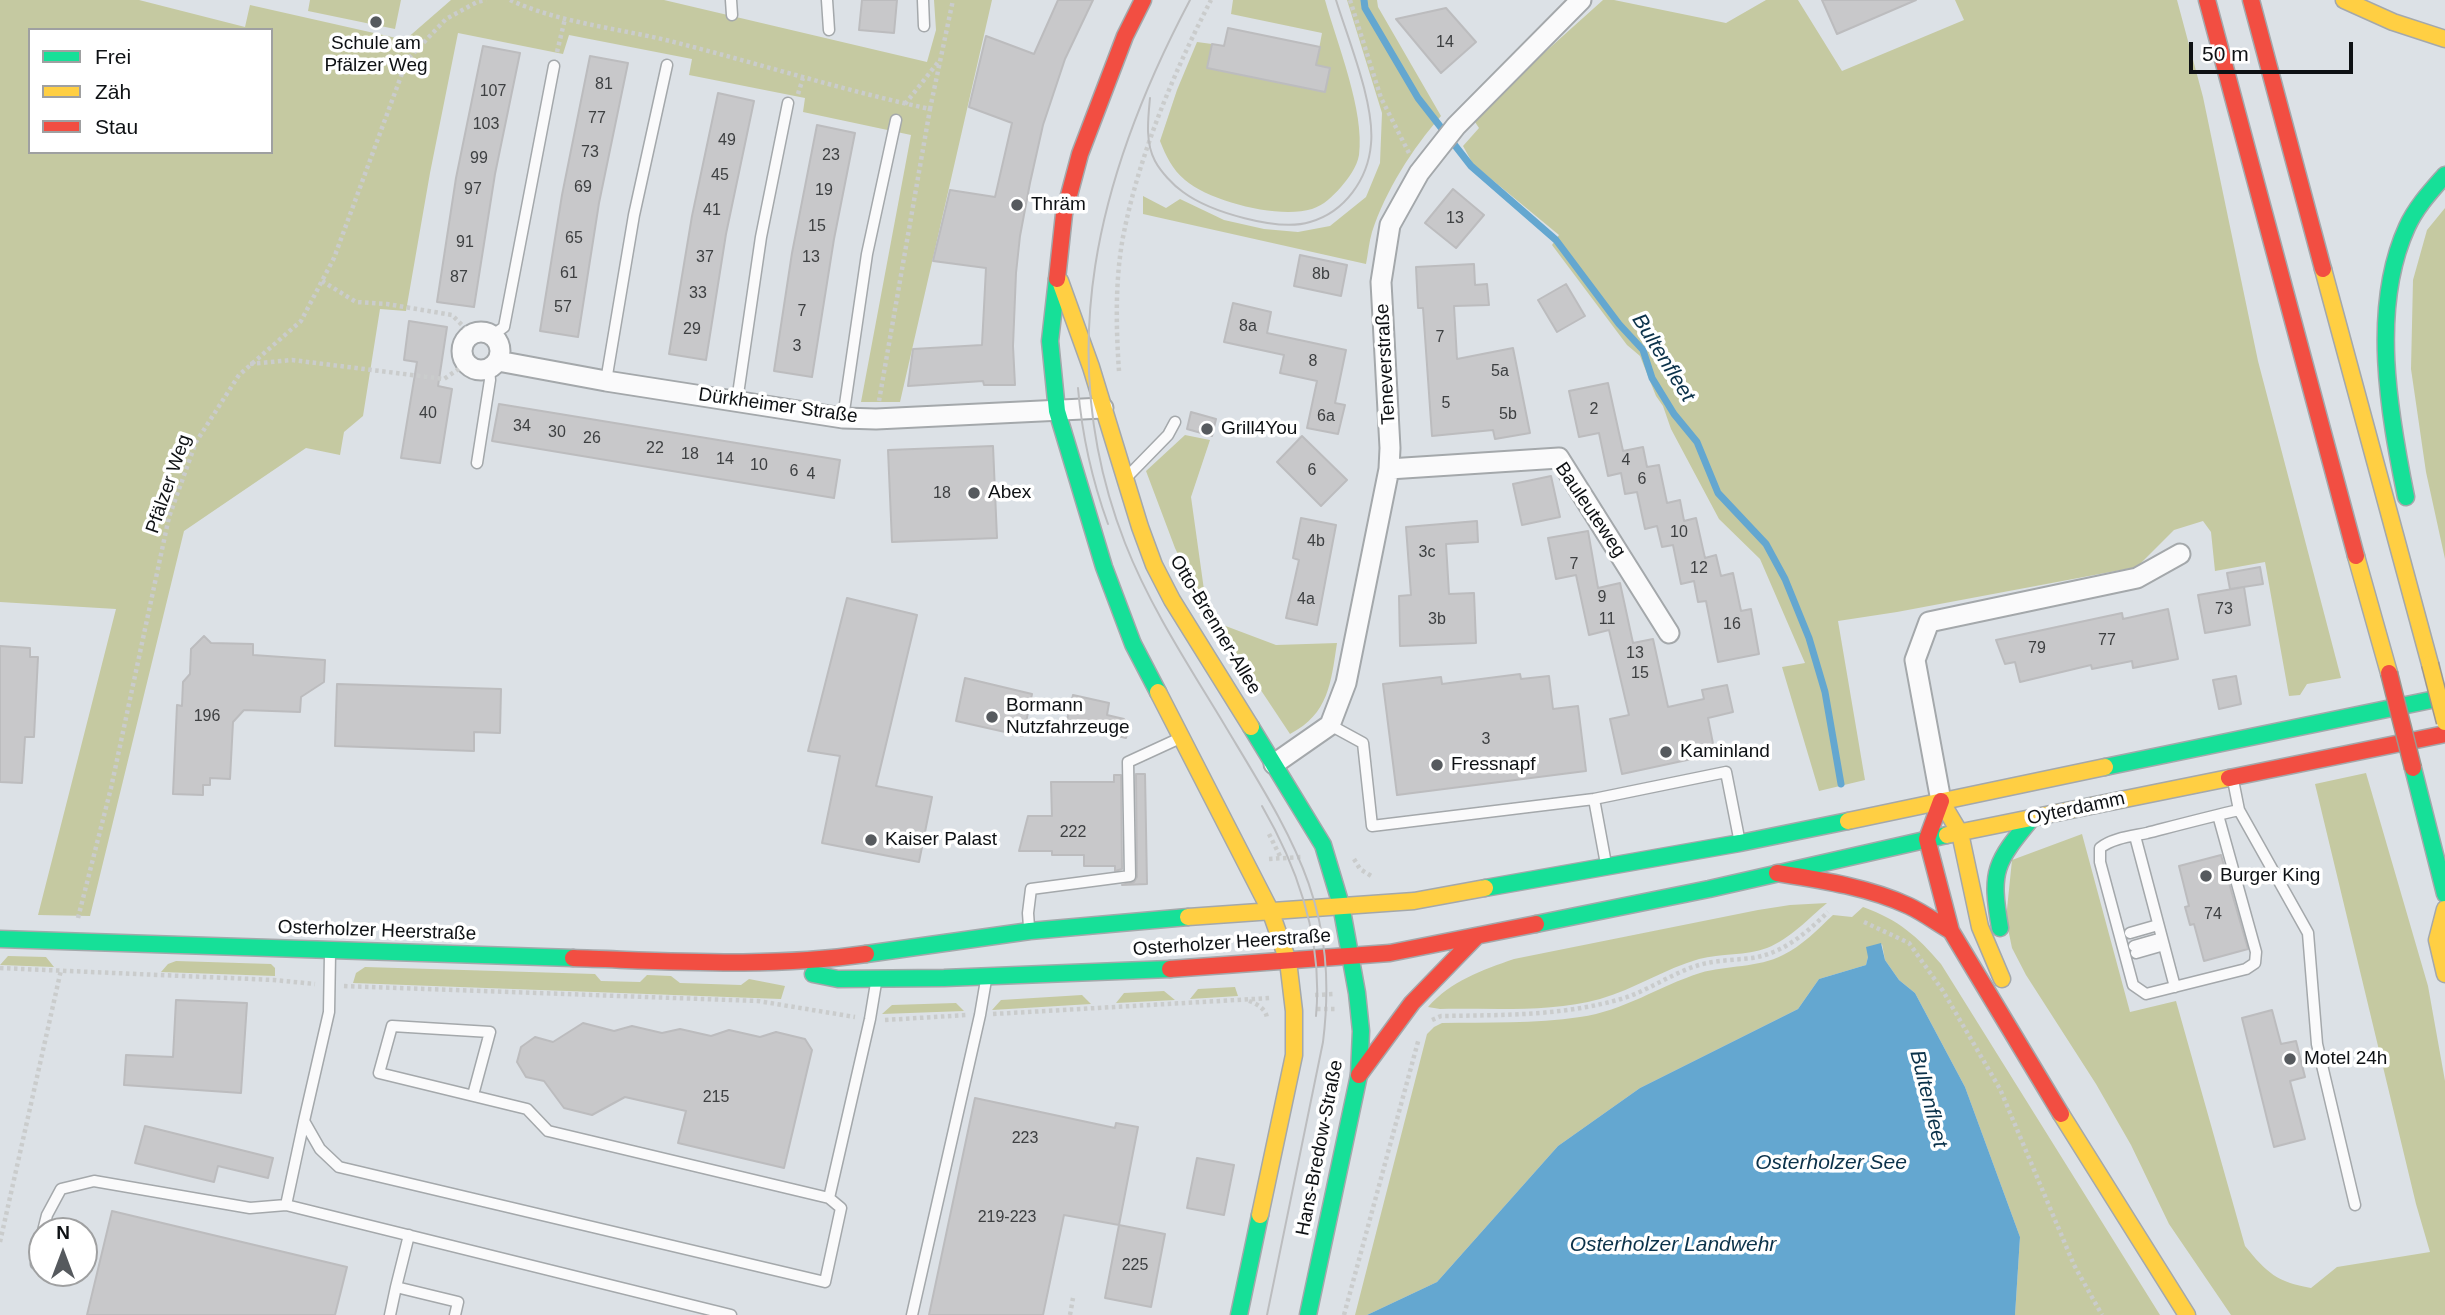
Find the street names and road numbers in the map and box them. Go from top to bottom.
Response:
street label: Teneverstraße [1371,303,1401,425]
street label: Dürkheimer Straße [697,384,859,428]
street label: Pfälzer Weg [141,432,197,536]
street label: Bauleuteweg [1550,458,1630,562]
street label: Otto-Brenner-Allee [1164,551,1266,699]
street label: Oyterdamm [2025,788,2127,830]
street label: Osterholzer Heerstraße [277,916,477,946]
street label: Osterholzer Heerstraße [1132,925,1332,961]
street label: Hans-Bredow-Straße [1292,1058,1348,1238]

